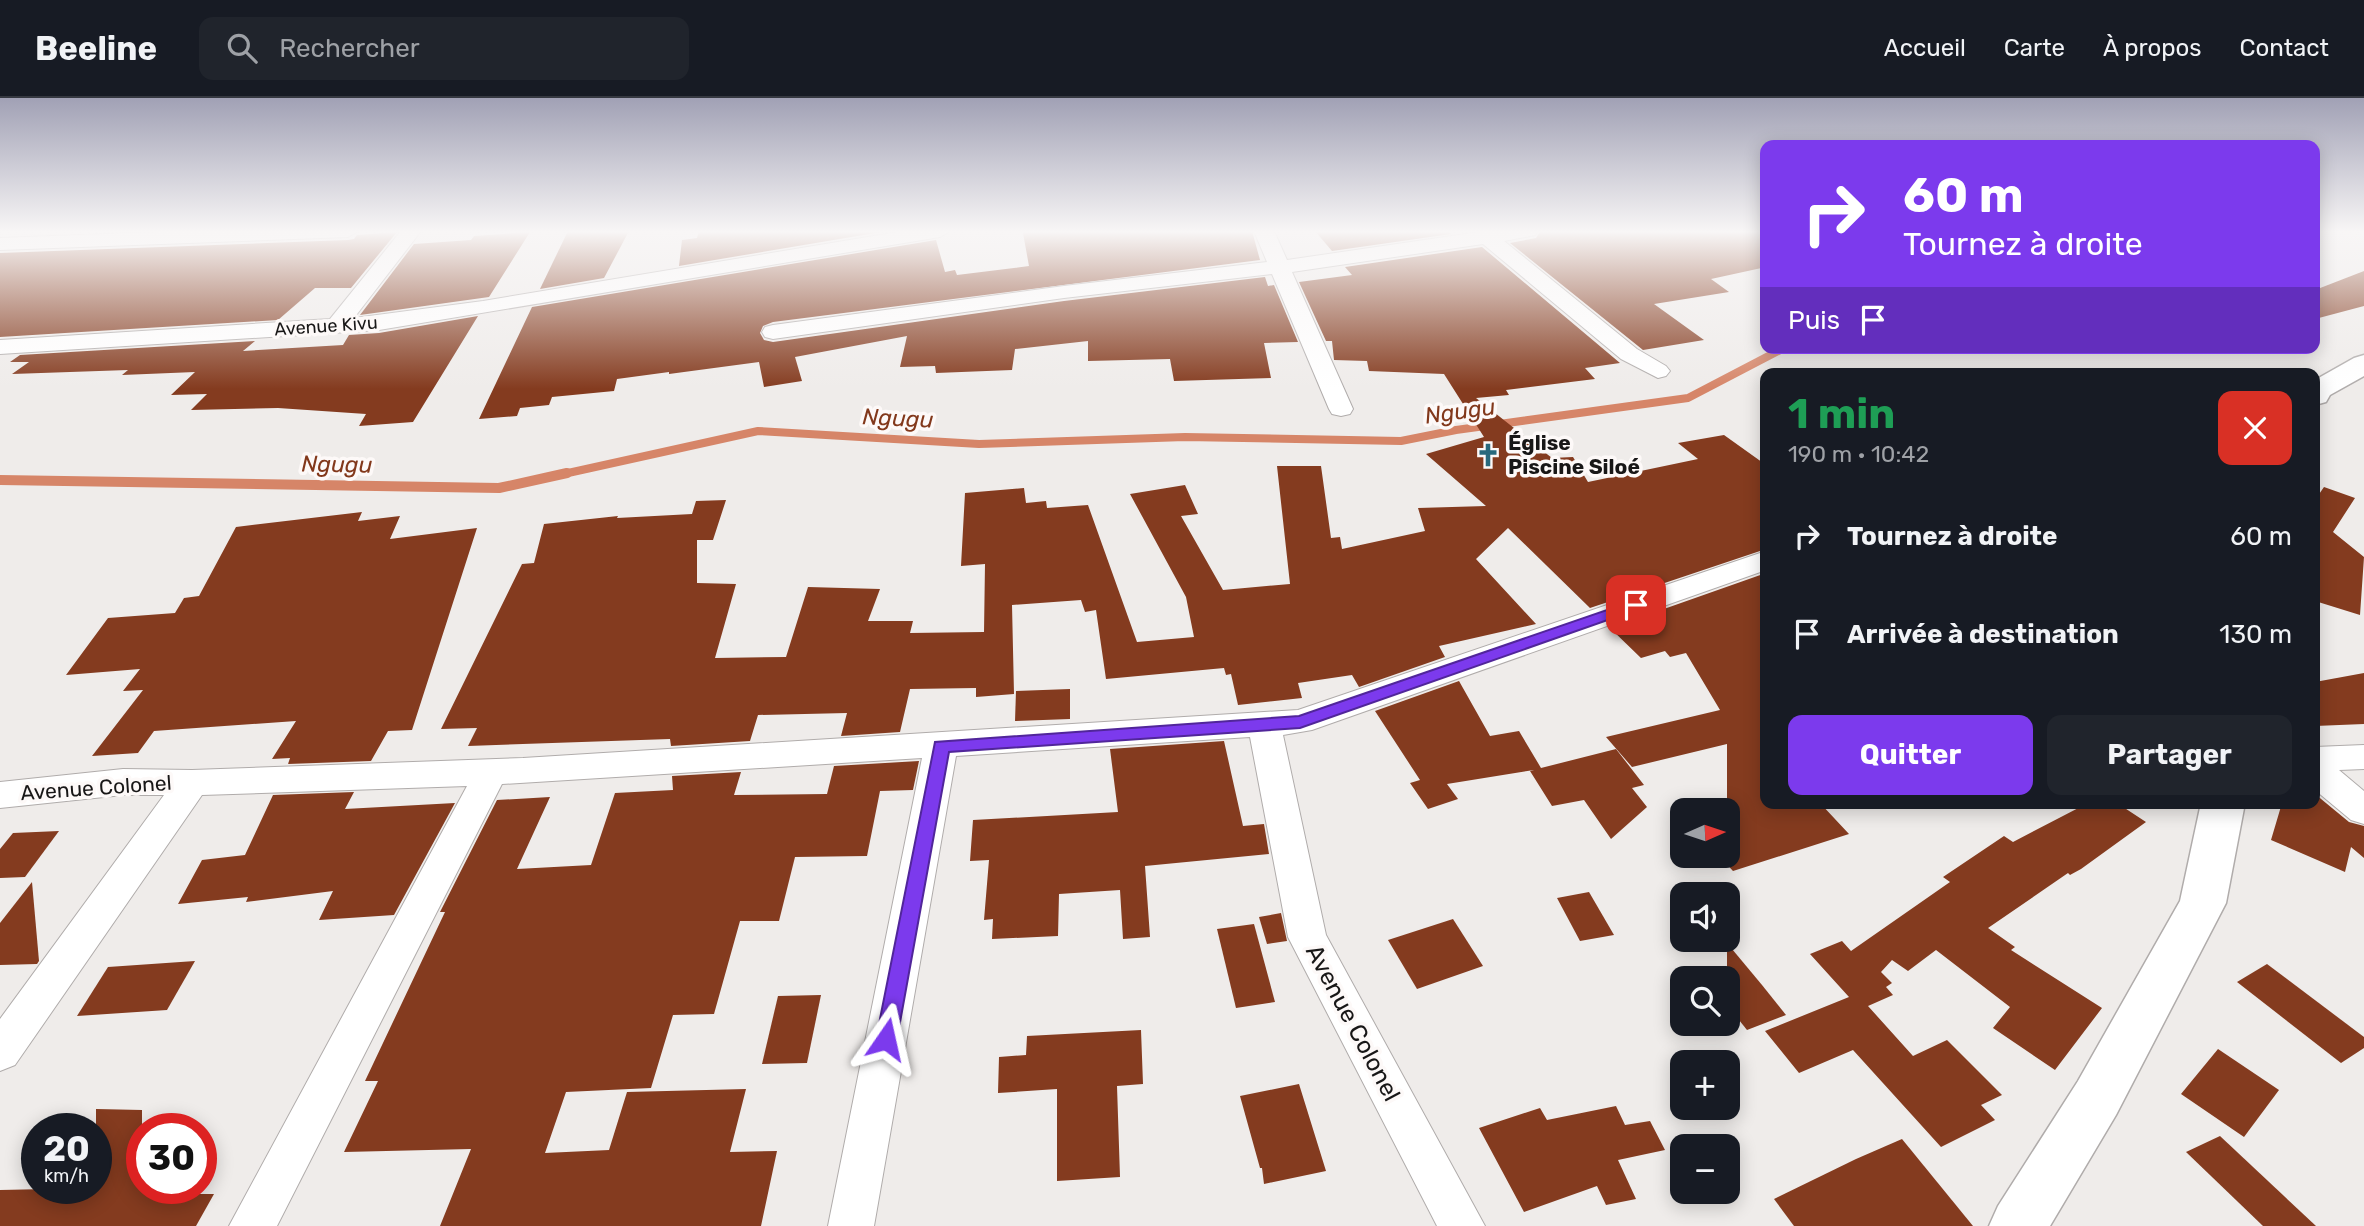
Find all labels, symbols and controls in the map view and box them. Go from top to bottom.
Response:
search box [199,17,689,80]
text: Beeline [35,29,157,68]
icon: search [223,29,261,67]
text: Rechercher [279,33,420,64]
text: Accueil [1884,34,1966,62]
text: Carte [2004,34,2065,62]
text: À propos [2103,34,2202,62]
text: Contact [2240,34,2329,62]
text: 60 m [1903,166,2024,224]
icon: right [1788,168,1879,259]
text: Tournez à droite [1903,225,2143,263]
icon: arrive [1854,301,1892,339]
text: Puis [1788,305,1840,336]
street label: Avenue Kivu [274,311,378,341]
text: 1 min [1788,389,1895,439]
button: close [2218,391,2292,465]
water label: Ngugu [1423,392,1497,430]
water label: Ngugu [862,402,934,434]
place label: Église Piscine Siloé [1508,430,1640,479]
text: 190 m · 10:42 [1788,440,1929,468]
church icon: Église Piscine Siloé [1474,441,1502,469]
water label: Ngugu [301,449,373,479]
icon: right [1788,517,1826,555]
text: Tournez à droite [1847,521,2057,552]
text: 60 m [2230,521,2292,552]
pin [1606,575,1666,635]
icon: arrive [1617,586,1655,624]
icon: arrive [1788,615,1826,653]
text: Arrivée à destination [1847,619,2119,650]
text: 130 m [2219,619,2292,650]
button: Quitter [1788,715,2033,795]
button: Partager [2047,715,2292,795]
street label: Avenue Colonel [20,770,172,805]
north arrow [1670,798,1740,868]
map controls [1670,798,1740,1204]
button: sound [1670,882,1740,952]
street label: Avenue Colonel [1300,940,1406,1106]
button: search [1670,966,1740,1036]
position arrow [849,1002,923,1076]
button: + [1670,1050,1740,1120]
speed limit sign: 30 [126,1113,217,1204]
text: 20 [43,1128,90,1170]
button: − [1670,1134,1740,1204]
text: km/h [44,1165,89,1187]

